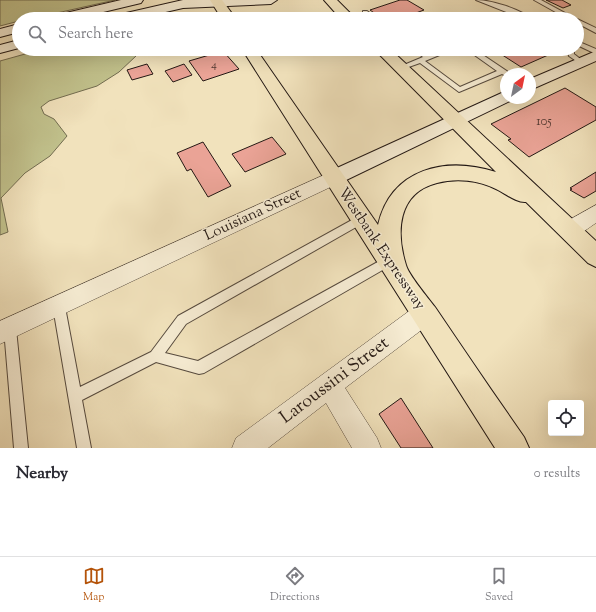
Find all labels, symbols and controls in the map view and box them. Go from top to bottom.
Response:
search box [12,12,584,56]
icon: search [26,23,48,45]
text: Search here [58,24,133,45]
house number: 4 [211,57,217,73]
north arrow [500,68,536,104]
house number: 105 [536,113,552,131]
street label: Louisiana Street [201,183,305,247]
street label: Westbank Expressway [332,184,430,315]
street label: Laroussini Street [275,331,395,431]
map controls [548,400,584,436]
button: locate [548,400,584,436]
text: Nearby [16,462,68,486]
text: 0 results [534,465,580,483]
tab: Map [83,565,105,605]
tab: Directions [270,565,320,605]
tab: Saved [485,565,513,605]

